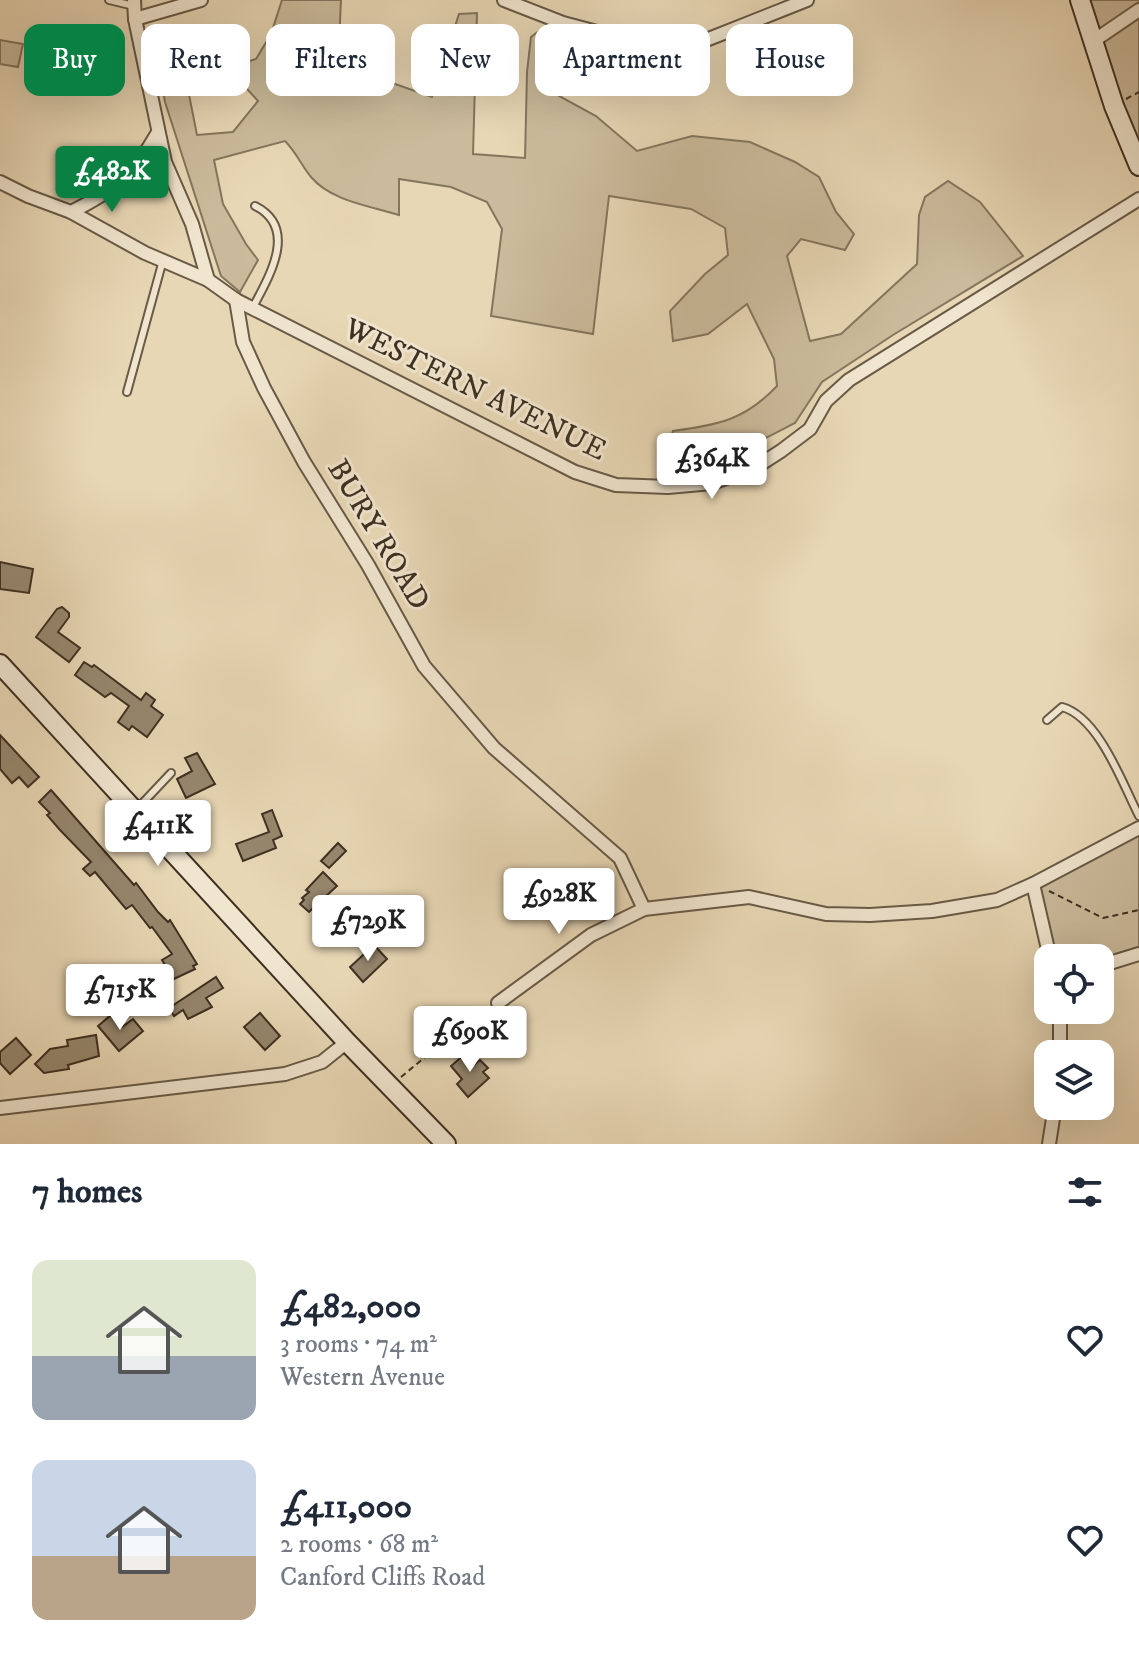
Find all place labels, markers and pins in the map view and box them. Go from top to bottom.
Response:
pin: £482K [56,146,168,214]
pin: £364K [656,433,768,501]
pin: £411K [102,800,214,868]
pin: £928K [503,868,615,936]
pin: £729K [312,895,424,963]
pin: £715K [64,964,176,1032]
pin: £690K [414,1006,526,1074]

